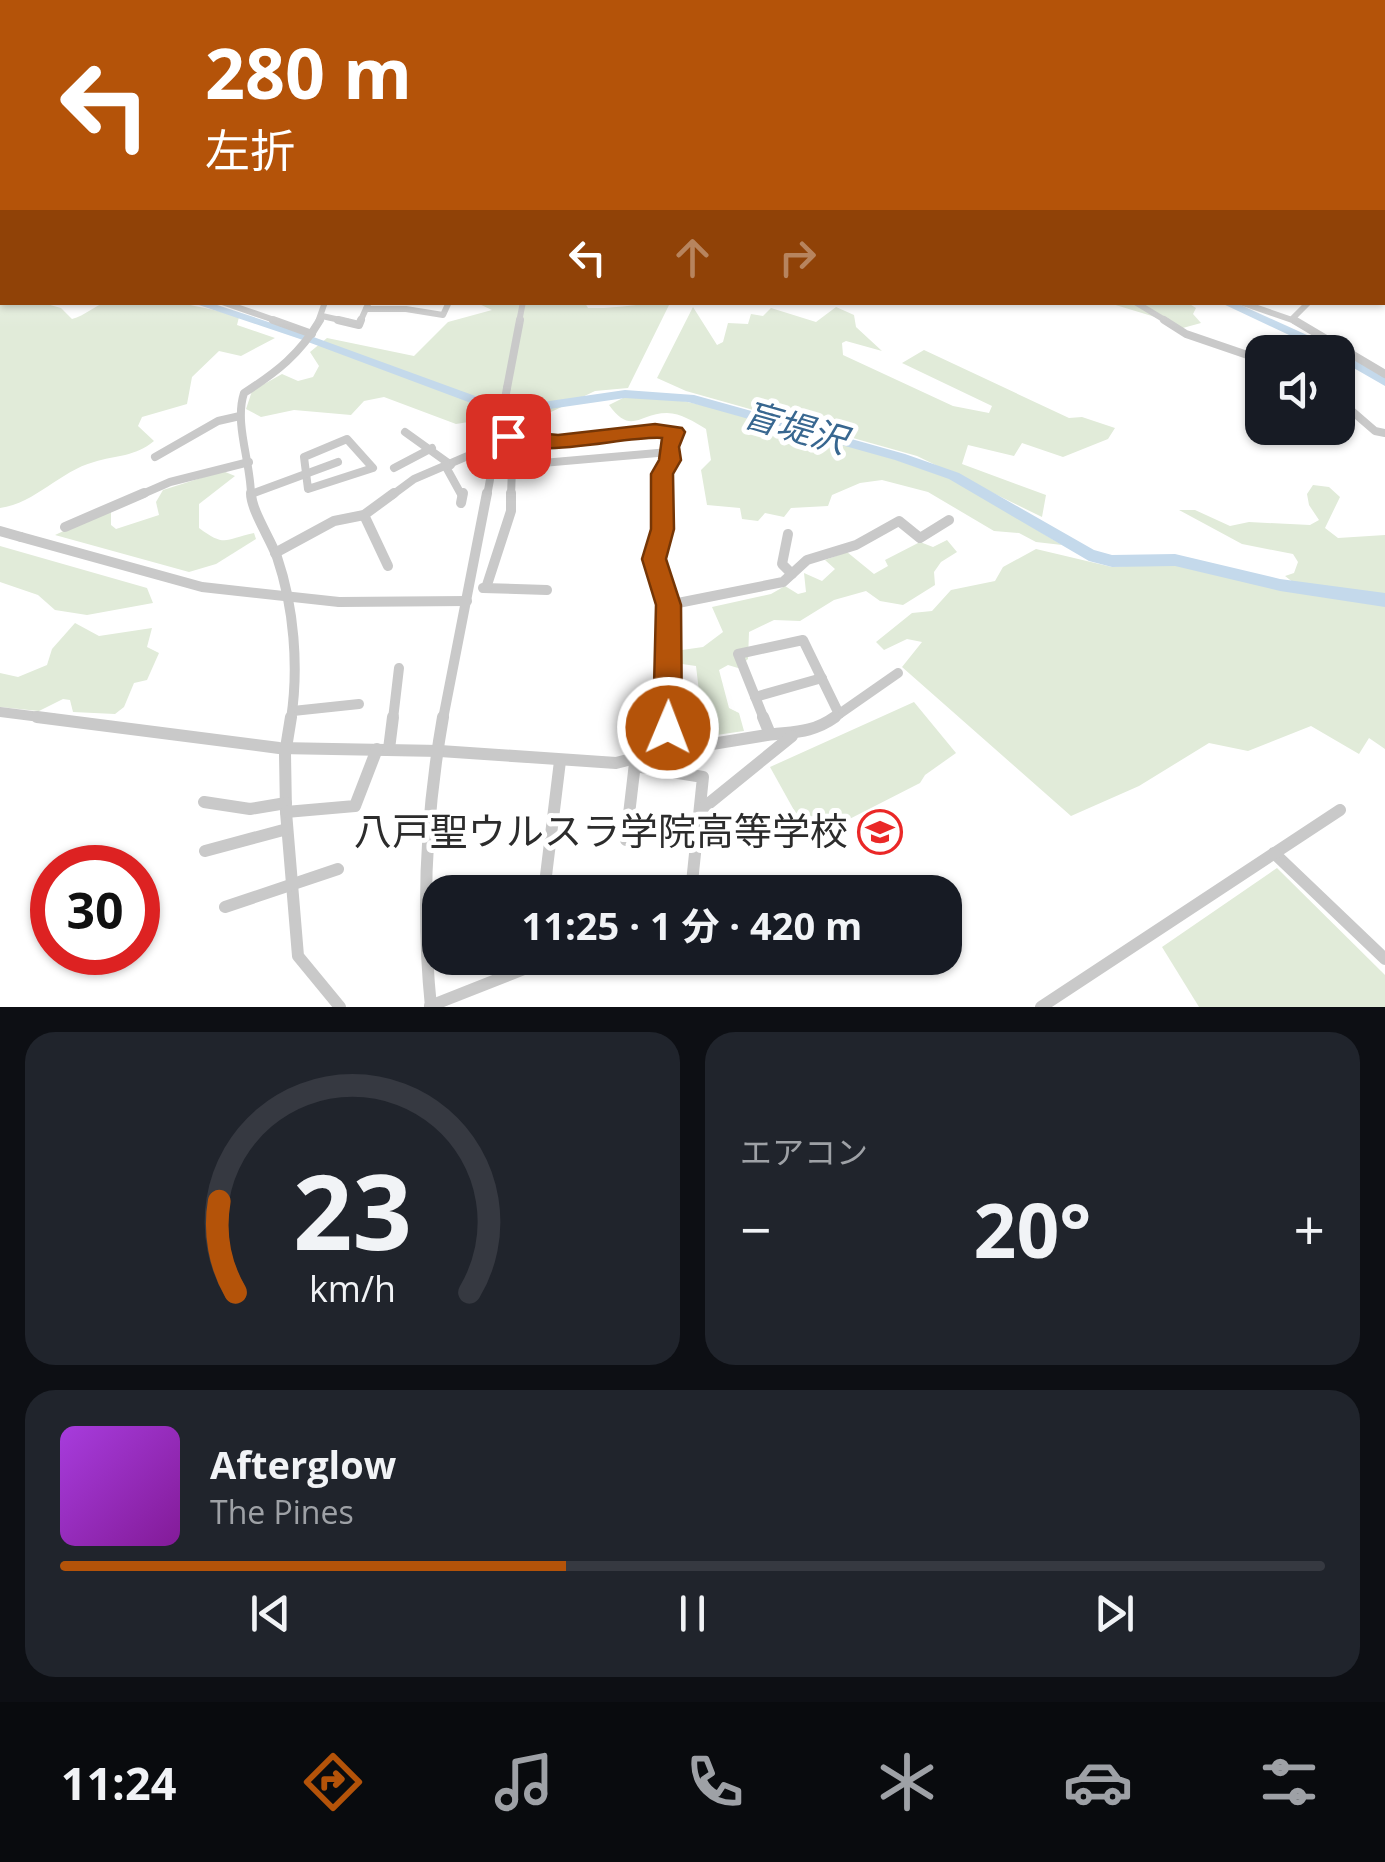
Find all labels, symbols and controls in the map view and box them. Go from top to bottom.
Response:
text: 280 m [205,24,412,120]
icon: left [40,40,170,170]
text: 左折 [205,119,295,180]
icon: left [560,230,615,285]
icon: ahead [665,230,720,285]
icon: right [770,230,825,285]
map controls [1245,335,1355,445]
button: sound [1245,335,1355,445]
water label: 盲堤沢 [738,389,856,465]
pin [466,394,551,479]
icon: arrive [481,409,536,464]
position arrow [616,676,720,780]
place label: 八戸聖ウルスラ学院高等学校 [354,804,848,856]
school or university icon: 八戸聖ウルスラ学院高等学校 [857,809,903,855]
speed limit sign: 30 [30,845,160,975]
text: 11:25 · 1 分 · 420 m [522,899,862,951]
text: エアコン [740,1130,868,1173]
text: 23 [293,1139,412,1280]
text: 20° [974,1178,1091,1280]
text: − [740,1191,771,1266]
text: + [1294,1191,1325,1266]
text: km/h [309,1264,396,1312]
text: Afterglow [210,1438,396,1490]
text: The Pines [210,1490,354,1533]
icon: previous [243,1586,298,1641]
icon: pause [665,1586,720,1641]
icon: next [1087,1586,1142,1641]
icon: directions [298,1747,368,1817]
icon: music [489,1747,559,1817]
icon: phone [680,1747,750,1817]
icon: climate [872,1747,942,1817]
icon: car [1063,1747,1133,1817]
icon: filters [1254,1747,1324,1817]
text: 11:24 [61,1752,176,1813]

